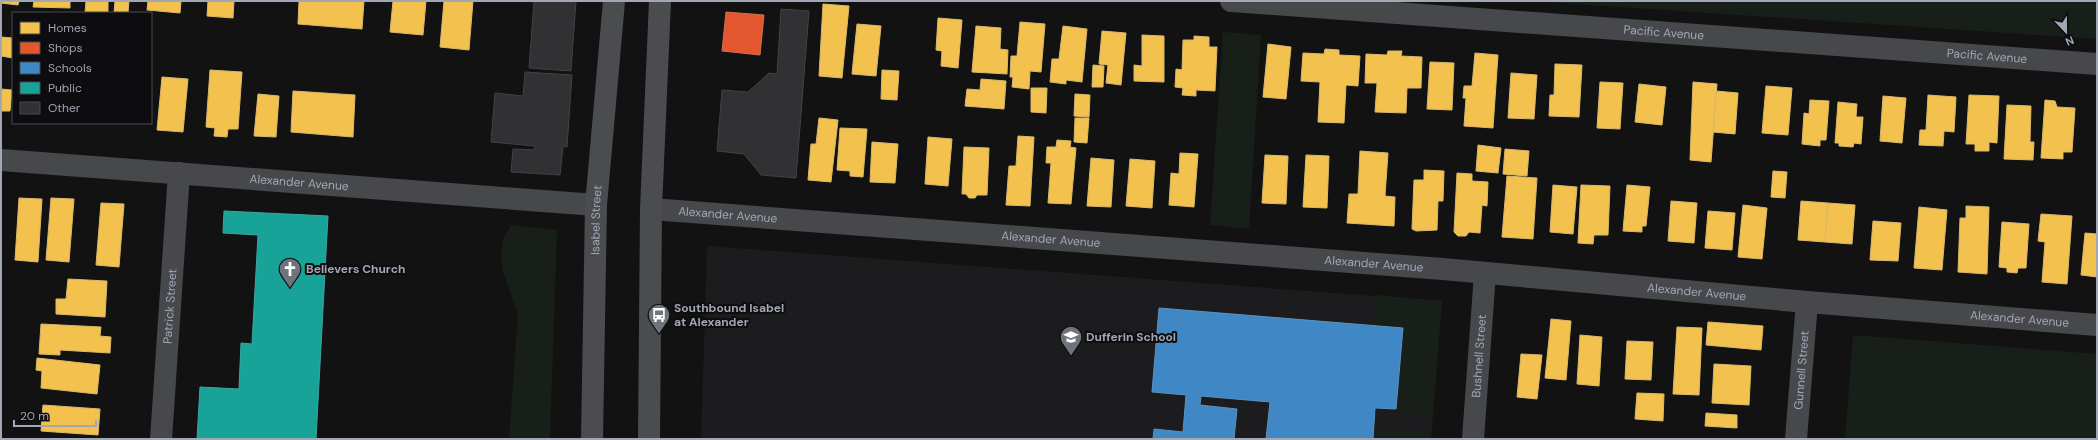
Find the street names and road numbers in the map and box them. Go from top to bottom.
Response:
street label: Pacific Avenue [1623,22,1705,43]
street label: Pacific Avenue [1946,45,2028,67]
street label: Alexander Avenue [249,171,349,194]
street label: Isabel Street [587,184,606,255]
street label: Alexander Avenue [678,203,778,227]
street label: Alexander Avenue [1001,228,1101,251]
street label: Alexander Avenue [1324,252,1424,276]
street label: Patrick Street [159,268,181,344]
street label: Alexander Avenue [1646,280,1747,304]
street label: Alexander Avenue [1969,307,2070,331]
street label: Bushnell Street [1468,314,1490,398]
street label: Gunnell Street [1790,330,1813,410]

